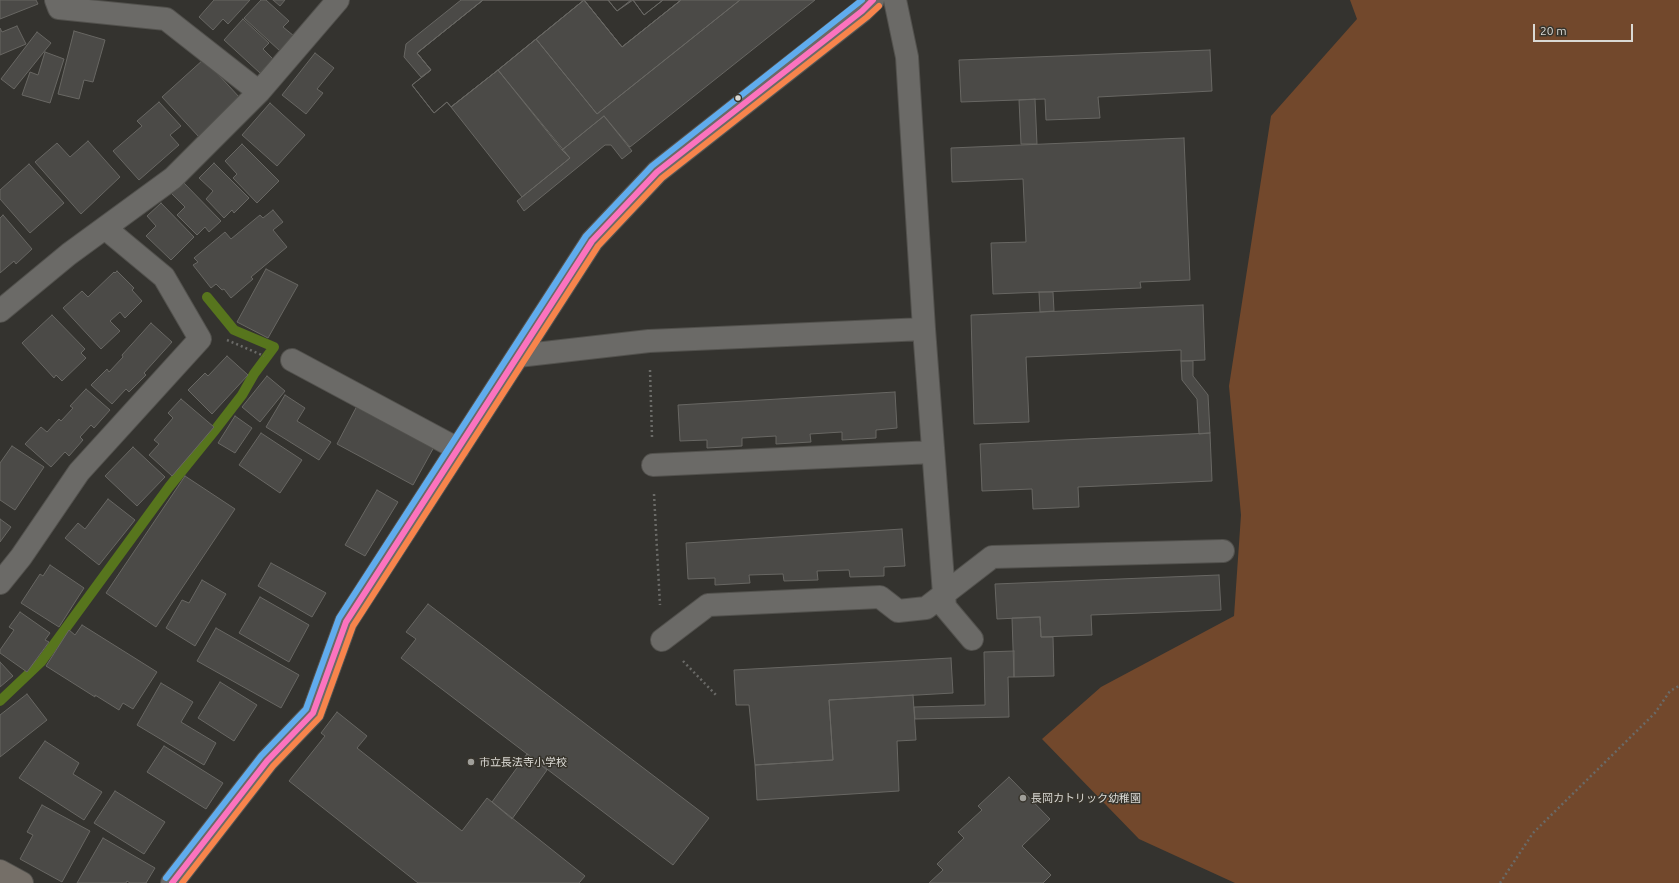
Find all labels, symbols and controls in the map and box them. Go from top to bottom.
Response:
scale bar [1535,16,1635,42]
text: 20 m [1540,24,1567,37]
unlabelled marker [733,93,743,103]
place label: 市立長法寺小学校 [479,755,567,769]
marker: 市立長法寺小学校 [466,757,476,767]
place label: 長岡カトリック幼稚園 [1031,791,1141,805]
marker: 長岡カトリック幼稚園 [1018,793,1028,803]

